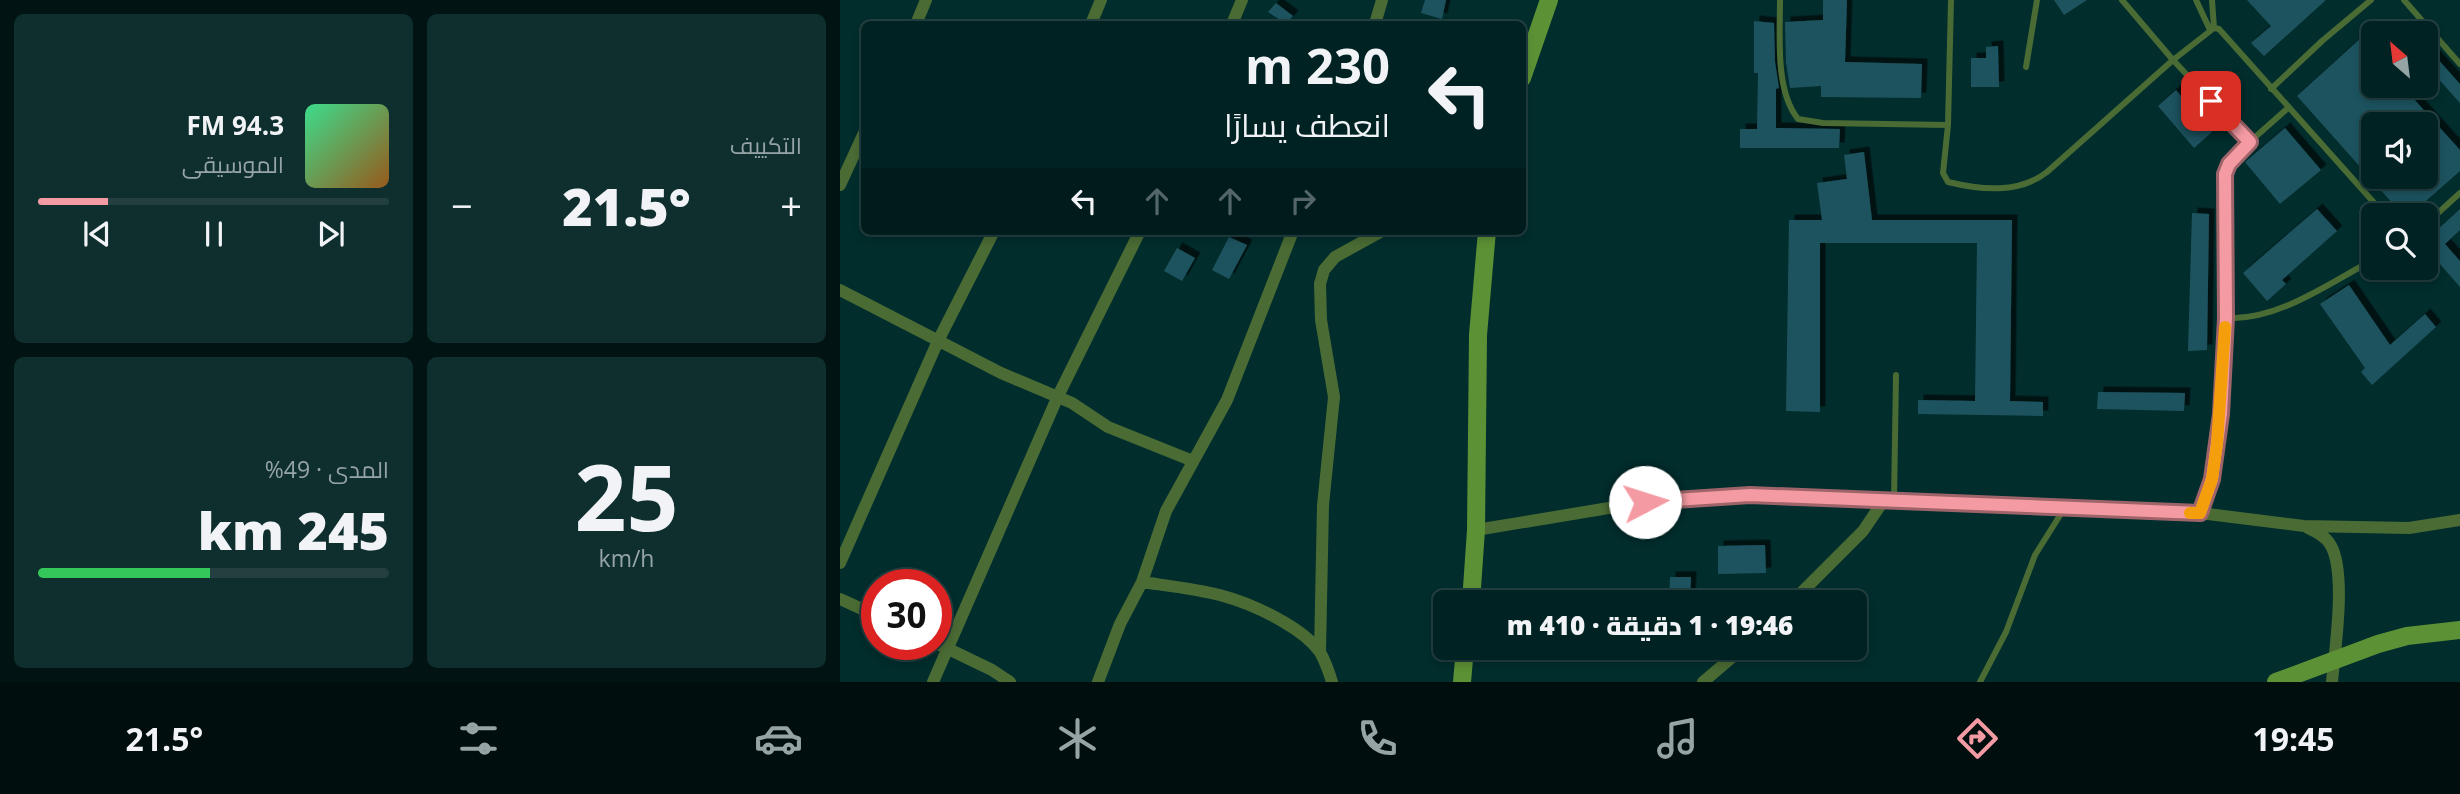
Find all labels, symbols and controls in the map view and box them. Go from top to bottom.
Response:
north arrow [2361,21,2438,98]
map controls [2361,21,2438,280]
text: 230 m [1245,32,1390,98]
icon: left [1414,49,1505,140]
pin [2181,71,2241,131]
icon: arrive [2192,82,2230,120]
text: انعطف يسارًا [1224,103,1390,146]
text: 94.3 FM [186,107,284,143]
button: sound [2361,112,2438,189]
text: التكييف [730,129,802,161]
text: الموسيقى [182,148,284,180]
text: 21.5° [562,170,691,241]
text: − [451,179,473,231]
text: + [780,179,802,231]
icon: left [1065,182,1103,220]
icon: ahead [1138,182,1176,220]
icon: ahead [1211,182,1249,220]
icon: right [1284,182,1322,220]
button: search [2361,203,2438,280]
icon: previous [78,215,116,253]
icon: pause [195,215,233,253]
icon: next [312,215,350,253]
text: 25 [574,434,679,558]
text: المدى · 49% [265,453,389,485]
position arrow [1608,465,1682,539]
text: 245 km [198,494,389,565]
text: km/h [599,542,654,574]
speed limit sign: 30 [861,569,952,660]
text: 19:46 · 1 دقيقة · 410 m [1507,607,1793,643]
icon: filters [454,714,503,763]
icon: car [754,714,803,763]
icon: climate [1053,714,1102,763]
icon: phone [1353,714,1402,763]
icon: music [1653,714,1702,763]
icon: directions [1953,714,2002,763]
text: 21.5° [125,717,203,760]
text: 19:45 [2252,717,2335,760]

